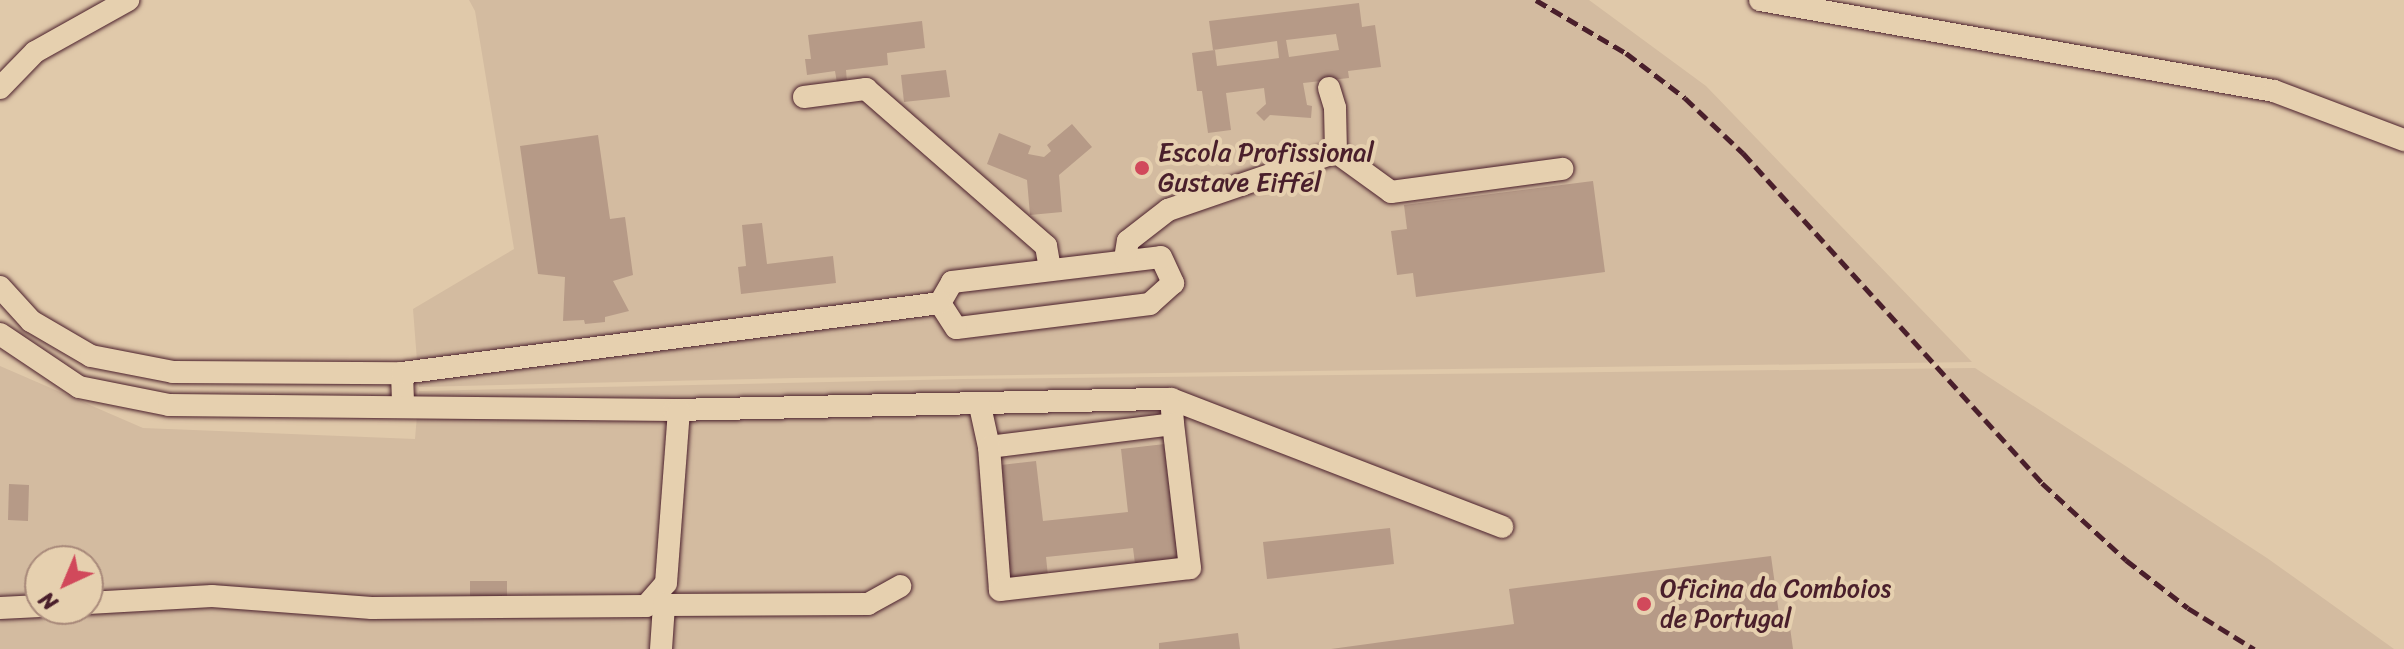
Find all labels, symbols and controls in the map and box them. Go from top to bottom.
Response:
place label: Escola Profissional Gustave Eiffel [1158,137,1374,198]
marker: Escola Profissional Gustave Eiffel [1133,159,1151,177]
north arrow [24,545,104,625]
place label: Oficina da Comboios de Portugal [1660,573,1891,634]
text: N [29,582,67,621]
marker: Oficina da Comboios de Portugal [1635,595,1653,613]

